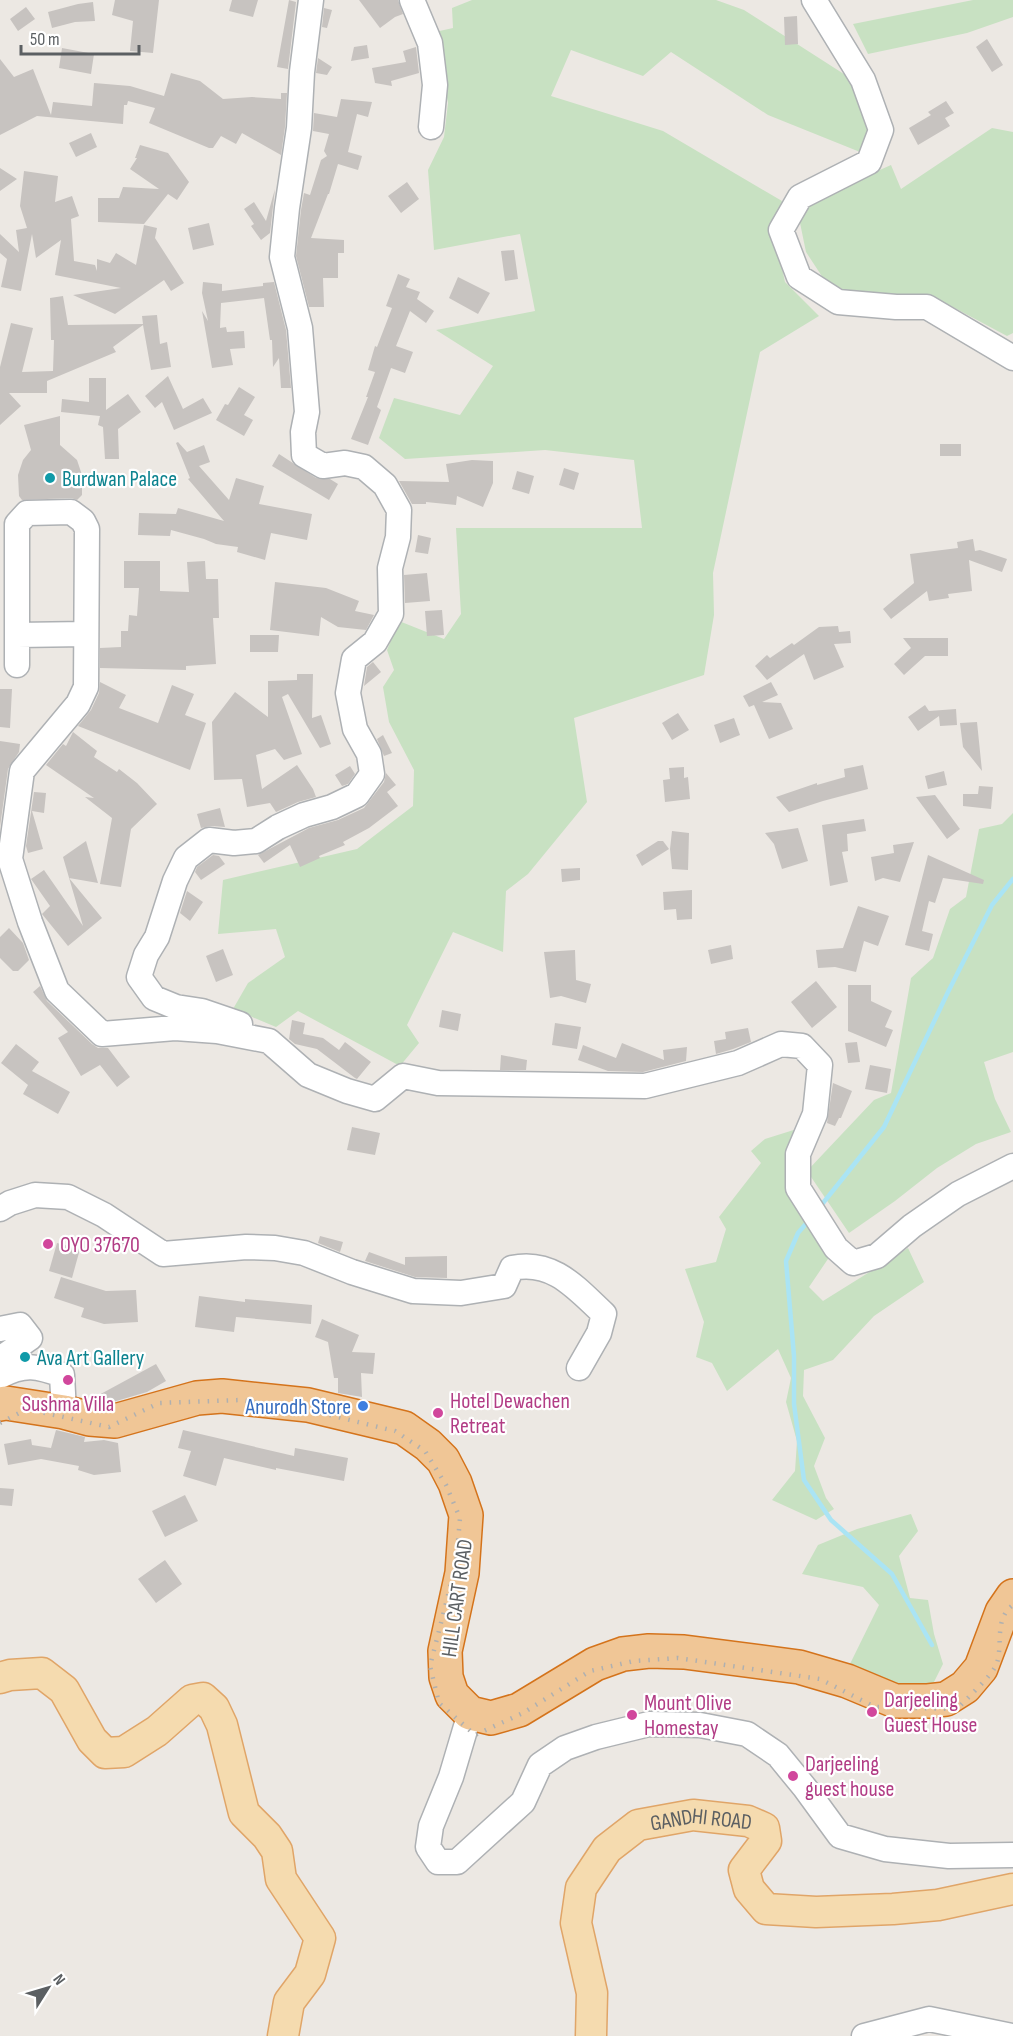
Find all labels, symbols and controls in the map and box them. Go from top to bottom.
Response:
scale bar [21,18,140,56]
text: 50 m [30,29,60,50]
place label: Burdwan Palace [62,466,177,493]
marker: Burdwan Palace [43,471,57,485]
place label: OYO 37670 [60,1232,140,1259]
marker: OYO 37670 [41,1237,55,1251]
place label: Ava Art Gallery [36,1345,145,1372]
marker: Ava Art Gallery [18,1350,32,1364]
marker: Sushma Villa [61,1373,75,1387]
place label: Hotel Dewachen Retreat [450,1388,570,1440]
place label: Sushma Villa [22,1391,114,1418]
place label: Anurodh Store [244,1394,351,1421]
marker: Anurodh Store [356,1399,370,1413]
marker: Hotel Dewachen Retreat [431,1406,445,1420]
street label: HILL CART ROAD [436,1538,479,1659]
place label: Darjeeling Guest House [884,1687,977,1739]
place label: Mount Olive Homestay [644,1690,732,1742]
marker: Darjeeling Guest House [865,1705,879,1719]
marker: Mount Olive Homestay [625,1708,639,1722]
place label: Darjeeling guest house [805,1751,894,1803]
marker: Darjeeling guest house [786,1769,800,1783]
street label: GANDHI ROAD [648,1803,753,1838]
north arrow [18,1958,78,2018]
text: N [49,1971,69,1989]

